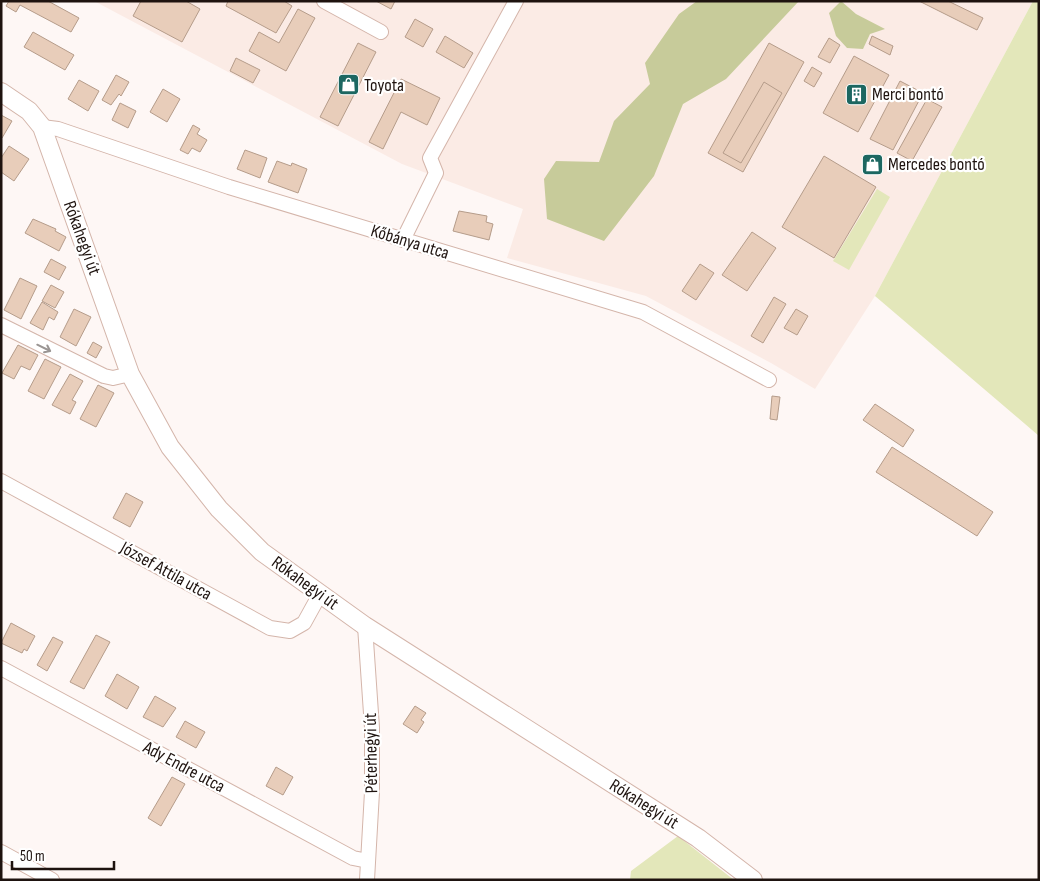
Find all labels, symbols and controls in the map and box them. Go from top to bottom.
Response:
shop icon: Toyota [336,73,360,97]
place label: Toyota [364,75,404,96]
building icon: Merci bontó [844,82,868,106]
place label: Merci bontó [872,84,944,105]
shop icon: Mercedes bontó [860,152,884,176]
place label: Mercedes bontó [888,154,985,175]
street label: Rókahegyi út [59,198,105,278]
street label: Kőbánya utca [368,220,452,264]
one-way arrow [36,343,51,353]
street label: József Attila utca [116,537,215,605]
street label: Rókahegyi út [268,552,343,615]
street label: Péterhegyi út [360,712,382,793]
street label: Ady Endre utca [139,736,228,797]
street label: Rókahegyi út [606,775,683,834]
scale bar [12,838,115,870]
text: 50 m [20,847,45,866]

